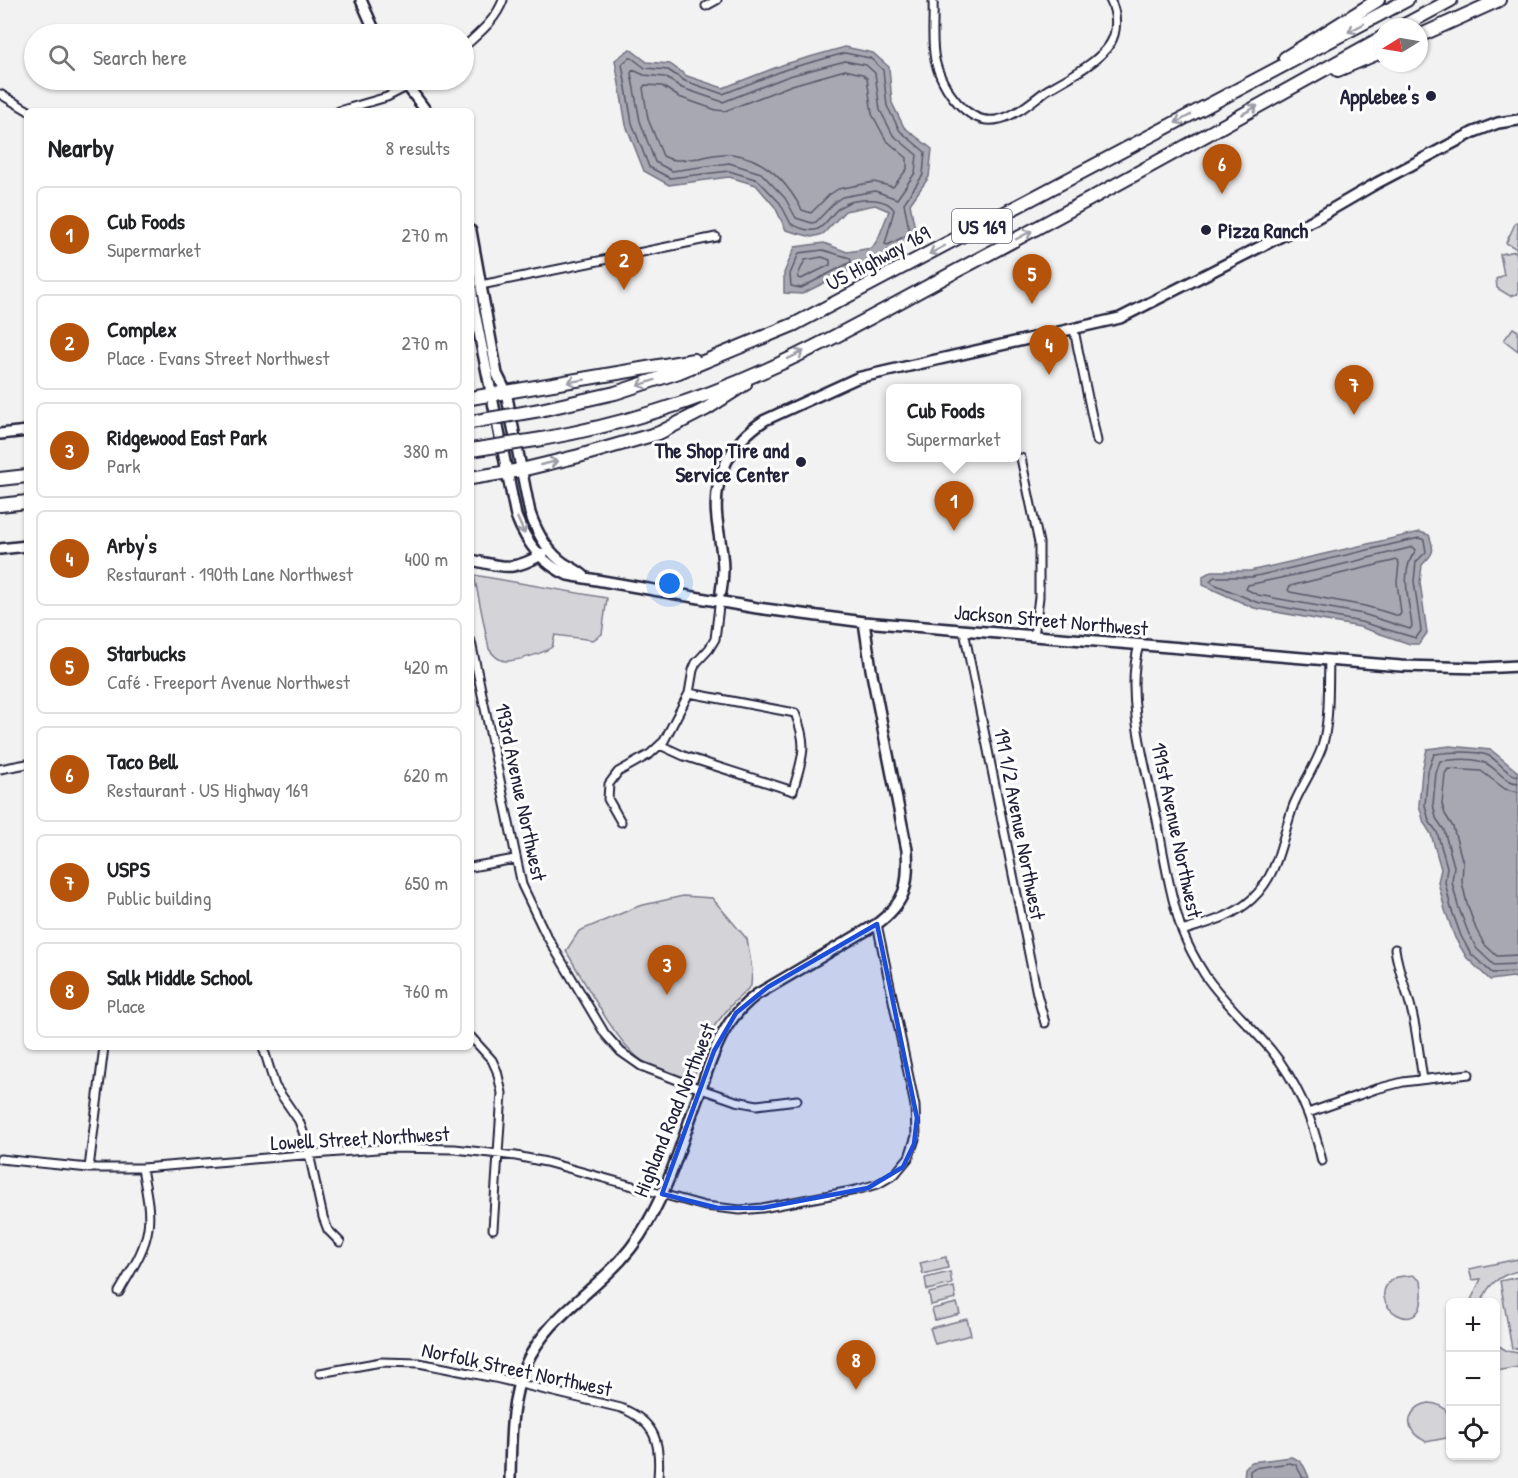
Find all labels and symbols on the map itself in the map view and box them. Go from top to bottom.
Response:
north arrow [1374,18,1428,72]
one-way arrow [1347,23,1365,34]
place label: Applebee's [1340,82,1419,112]
marker: Applebee's [1424,89,1438,103]
one-way arrow [1241,104,1259,115]
one-way arrow [1175,114,1193,125]
pin: 6 [1202,144,1242,194]
road number: US 169 [952,209,1012,243]
place label: Pizza Ranch [1218,216,1308,245]
street label: US Highway 169 [821,218,935,298]
marker: Pizza Ranch [1199,223,1213,237]
one-way arrow [1015,229,1033,240]
pin: 2 [604,240,644,290]
one-way arrow [928,245,946,256]
pin: 5 [1012,254,1052,304]
pin: 4 [1030,326,1068,375]
one-way arrow [787,349,805,361]
pin: 7 [1334,366,1374,415]
one-way arrow [566,376,586,387]
one-way arrow [637,379,656,390]
place label: The Shop Tire and Service Center [654,436,790,489]
marker: The Shop Tire and Service Center [794,455,808,469]
one-way arrow [539,457,558,469]
pin: 1 [934,482,974,531]
one-way arrow [515,517,527,535]
your location [655,569,684,598]
street label: Jackson Street Northwest [953,597,1150,643]
street label: 193rd Avenue Northwest [488,700,554,884]
street label: 191 1/2 Avenue Northwest [987,726,1053,923]
street label: 191st Avenue Northwest [1144,740,1210,921]
pin: 3 [648,946,686,995]
street label: Highland Road Northwest [626,1018,722,1201]
street label: Lowell Street Northwest [270,1119,451,1157]
street label: Norfolk Street Northwest [419,1335,616,1403]
pin: 8 [836,1340,876,1390]

